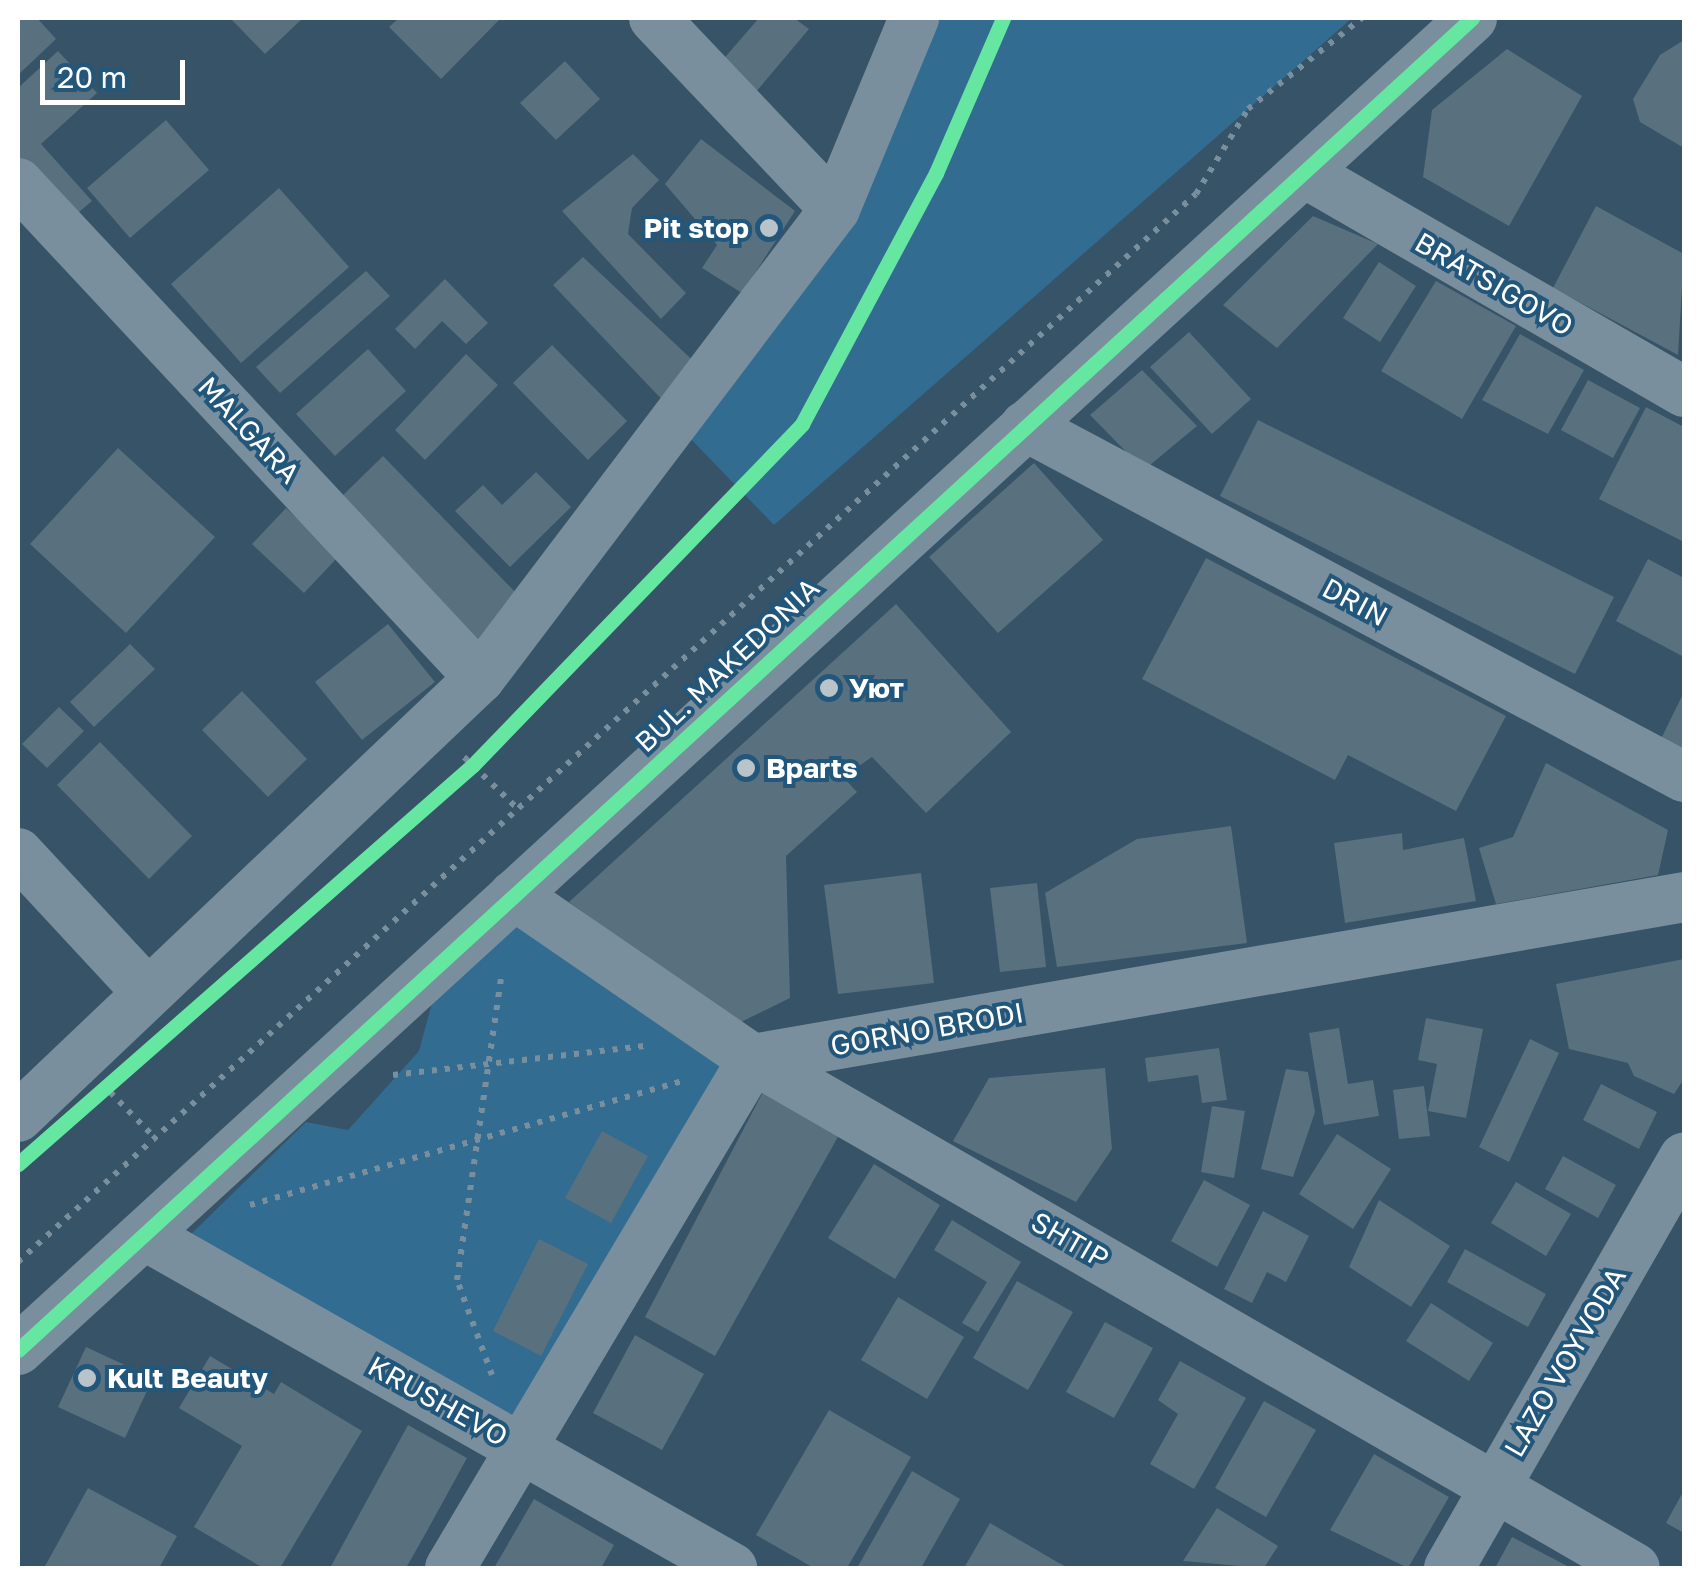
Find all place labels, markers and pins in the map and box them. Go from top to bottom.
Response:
place label: Pit stop [644,211,749,245]
marker: Pit stop [758,217,780,239]
place label: Уют [849,671,904,705]
marker: Уют [818,677,840,699]
place label: Bparts [766,751,858,785]
marker: Bparts [735,757,757,779]
place label: Kult Beauty [107,1361,268,1395]
marker: Kult Beauty [76,1367,98,1389]

